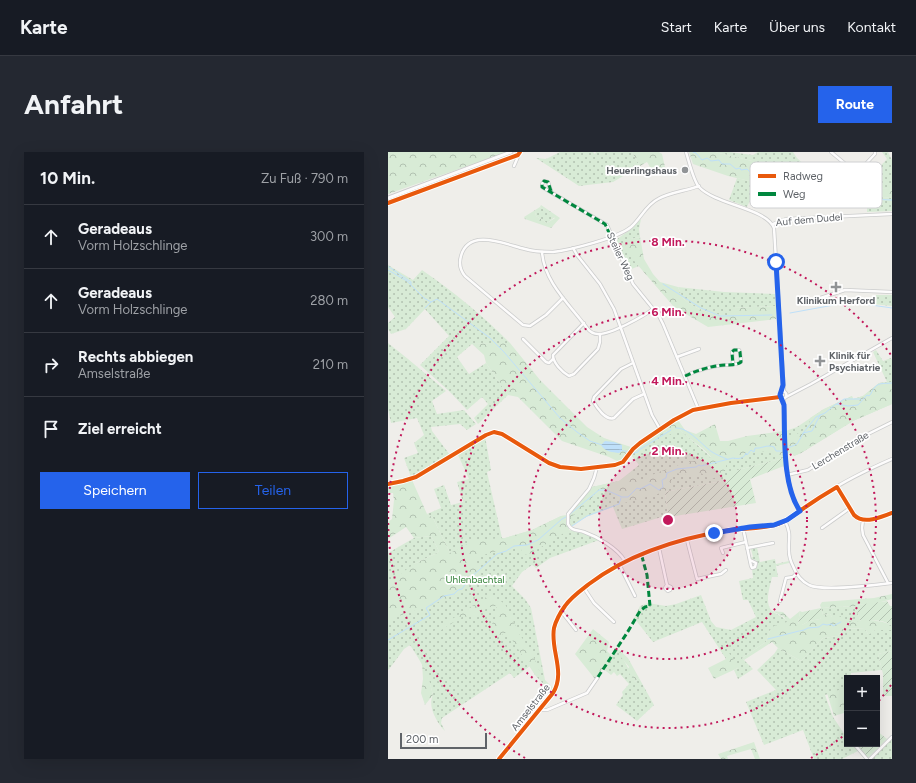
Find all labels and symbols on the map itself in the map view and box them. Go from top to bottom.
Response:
legend [750,162,882,208]
place label: Heuerlingshaus [606,164,677,177]
marker: Heuerlingshaus [680,165,690,175]
text: Radweg [783,170,823,183]
text: Weg [783,188,806,201]
street label: Auf dem Dudel [775,210,843,229]
street label: Steiler Weg [604,230,637,283]
text: 8 Min. [651,235,685,249]
route start [767,253,785,271]
marker: Klinikum Herford [830,281,842,293]
place label: Klinikum Herford [797,294,875,307]
text: 6 Min. [651,305,685,319]
place label: Klinik für Psychiatrie [829,349,881,374]
marker: Klinik für Psychiatrie [814,355,826,367]
text: 4 Min. [651,374,685,388]
street label: Lerchenstraße [809,428,872,473]
text: 2 Min. [651,444,685,458]
centre of rings [661,513,675,527]
route end [705,524,723,542]
park label: Uhlenbachtal [446,573,504,586]
street label: Amselstraße [508,681,553,733]
scale bar [400,731,487,750]

